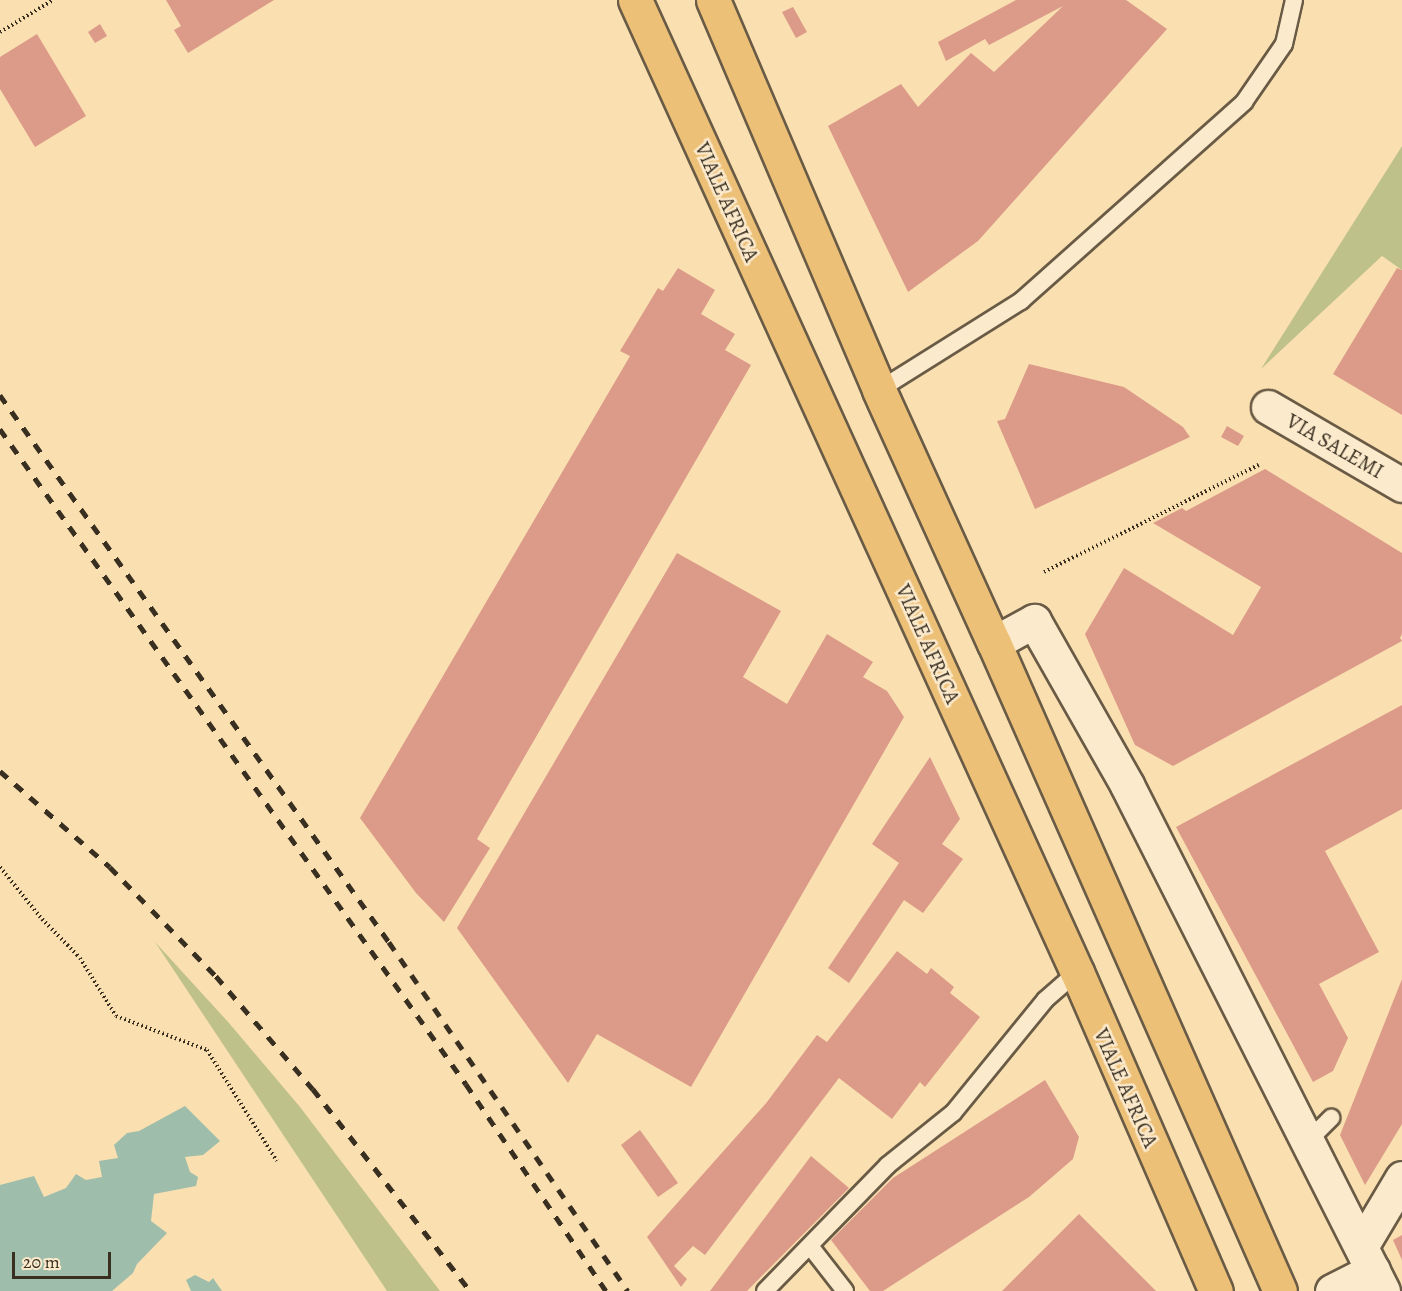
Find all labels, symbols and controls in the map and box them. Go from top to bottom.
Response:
street label: VIALE AFRICA [689,138,765,266]
street label: VIA SALEMI [1282,408,1388,484]
street label: VIALE AFRICA [890,580,966,708]
street label: VIALE AFRICA [1088,1024,1164,1152]
scale bar [15,1240,114,1278]
text: 20 m [23,1250,60,1274]

